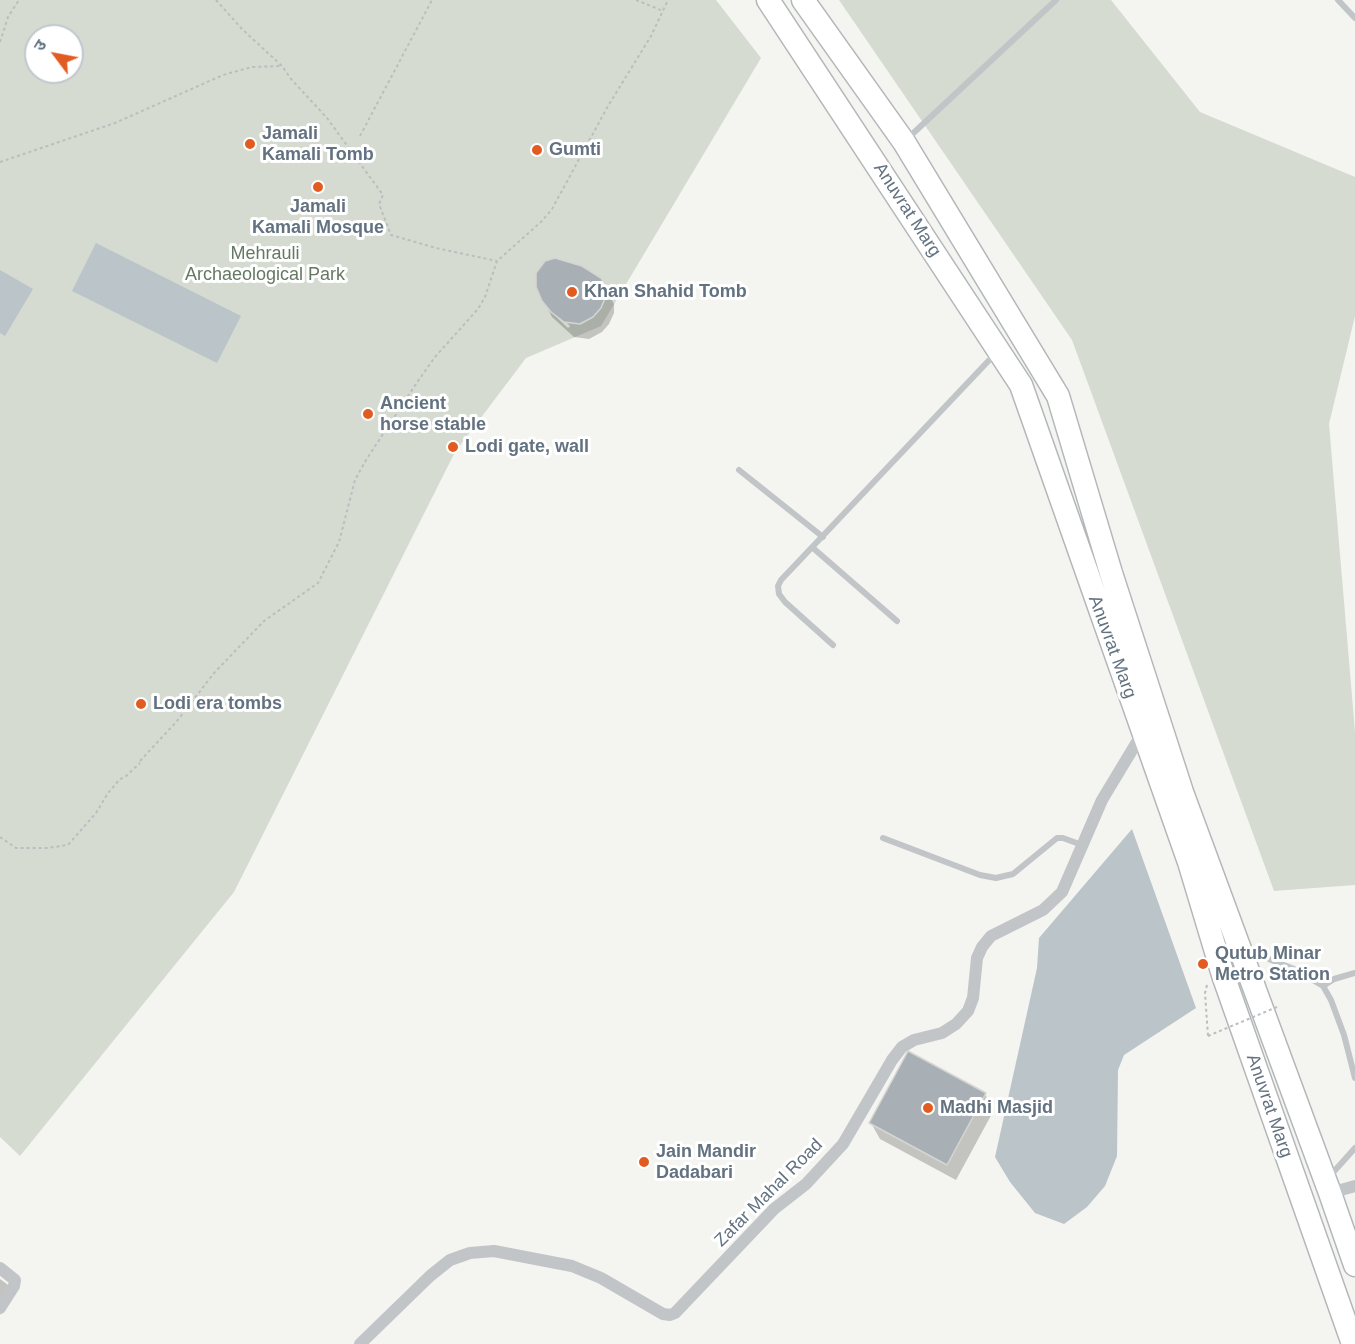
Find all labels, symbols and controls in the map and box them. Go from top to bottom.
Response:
north arrow [24,24,84,84]
text: उ [30,37,50,54]
place label: Jamali Kamali Tomb [262,123,374,166]
marker: Jamali Kamali Tomb [243,137,257,151]
place label: Gumti [549,139,601,161]
marker: Gumti [530,143,544,157]
street label: Anuvrat Marg [869,159,945,261]
marker: Jamali Kamali Mosque [311,180,325,194]
place label: Jamali Kamali Mosque [252,196,384,238]
park label: Mehrauli Archaeological Park [185,243,345,286]
place label: Khan Shahid Tomb [584,281,747,303]
marker: Khan Shahid Tomb [565,285,579,299]
place label: Ancient horse stable [380,393,486,436]
marker: Ancient horse stable [361,407,375,421]
place label: Lodi gate, wall [465,436,589,458]
marker: Lodi gate, wall [446,440,460,454]
street label: Anuvrat Marg [1083,593,1141,701]
place label: Lodi era tombs [153,693,282,715]
marker: Lodi era tombs [134,697,148,711]
place label: Qutub Minar Metro Station [1215,943,1330,986]
marker: Qutub Minar Metro Station [1196,957,1210,971]
street label: Anuvrat Marg [1241,1051,1297,1161]
place label: Madhi Masjid [940,1097,1053,1119]
marker: Madhi Masjid [921,1101,935,1115]
street label: Zafar Mahal Road [710,1134,828,1252]
place label: Jain Mandir Dadabari [656,1141,756,1184]
marker: Jain Mandir Dadabari [637,1155,651,1169]

